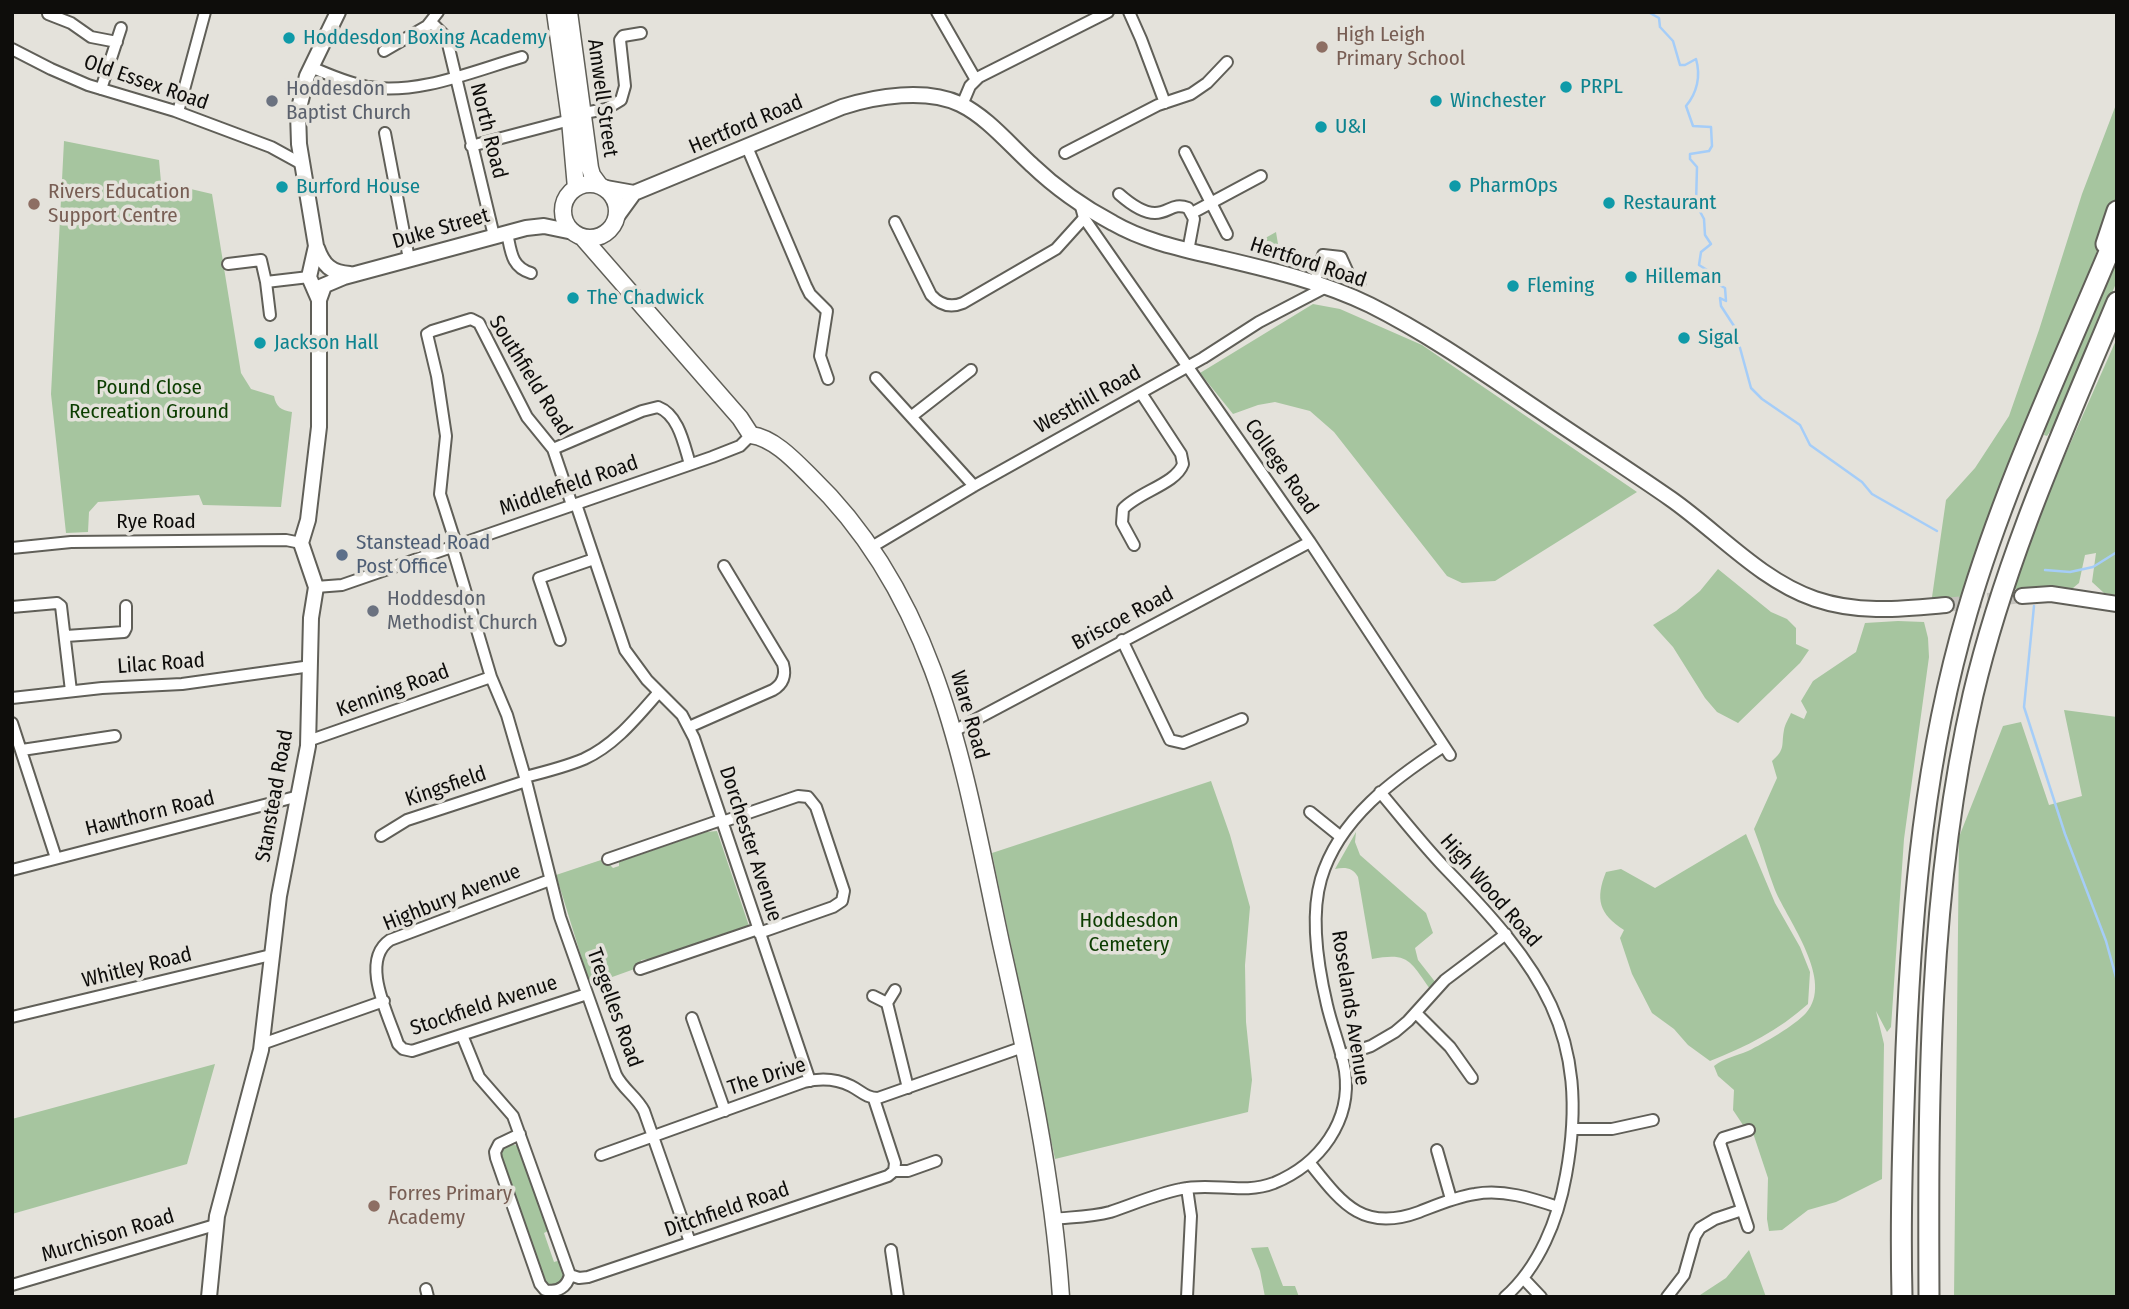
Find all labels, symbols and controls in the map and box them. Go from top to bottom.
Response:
place label: High Leigh Primary School [1336,22,1465,72]
place label: Hoddesdon Boxing Academy [303,25,547,51]
marker: Hoddesdon Boxing Academy [281,30,297,46]
street label: Amwell Street [581,37,623,159]
marker: High Leigh Primary School [1314,39,1330,55]
street label: Old Essex Road [80,50,212,116]
place label: PRPL [1580,74,1623,100]
place label: Hoddesdon Baptist Church [286,76,411,126]
marker: PRPL [1558,79,1574,95]
street label: North Road [464,81,512,181]
place label: Winchester [1450,88,1546,114]
street label: Hertford Road [685,90,807,160]
marker: Hoddesdon Baptist Church [264,93,280,109]
marker: Winchester [1428,93,1444,109]
place label: U&I [1335,114,1367,140]
marker: U&I [1313,119,1329,135]
place label: PharmOps [1469,173,1558,199]
place label: Burford House [296,174,420,200]
marker: PharmOps [1447,178,1463,194]
place label: Rivers Education Support Centre [48,179,190,229]
marker: Burford House [274,179,290,195]
place label: Restaurant [1623,190,1716,216]
marker: Restaurant [1601,195,1617,211]
marker: Rivers Education Support Centre [26,196,42,212]
street label: Duke Street [390,203,492,255]
street label: Hertford Road [1247,232,1369,294]
place label: Hilleman [1645,264,1722,290]
marker: Hilleman [1623,269,1639,285]
place label: Fleming [1527,273,1594,299]
marker: Fleming [1505,278,1521,294]
place label: The Chadwick [587,285,704,311]
marker: The Chadwick [565,290,581,306]
street label: Southfield Road [483,311,577,441]
place label: Sigal [1698,325,1739,351]
place label: Jackson Hall [274,330,379,356]
marker: Sigal [1676,330,1692,346]
marker: Jackson Hall [252,335,268,351]
street label: Westhill Road [1030,360,1146,440]
park label: Pound Close Recreation Ground [69,375,229,425]
street label: College Road [1239,414,1323,520]
street label: Middlefield Road [496,450,642,522]
street label: Rye Road [116,509,196,535]
place label: Stanstead Road Post Office [356,530,490,580]
marker: Stanstead Road Post Office [334,547,350,563]
street label: Briscoe Road [1068,582,1178,656]
place label: Hoddesdon Methodist Church [387,586,538,636]
marker: Hoddesdon Methodist Church [365,603,381,619]
street label: Lilac Road [116,648,206,680]
street label: Kenning Road [333,659,453,723]
street label: Ware Road [944,668,994,762]
street label: Stanstead Road [251,728,299,864]
street label: Kingsfield [402,761,490,813]
street label: Dorchester Avenue [713,763,787,925]
street label: Hawthorn Road [83,786,217,842]
street label: High Wood Road [1434,829,1546,953]
street label: Highbury Avenue [380,859,524,937]
park label: Hoddesdon Cemetery [1080,908,1178,958]
street label: Roselands Avenue [1325,929,1375,1087]
street label: Whitley Road [79,942,195,994]
street label: Tregelles Road [581,945,647,1071]
street label: Stockfield Avenue [407,970,561,1042]
street label: The Drive [725,1053,809,1101]
street label: Ditchfield Road [661,1177,793,1243]
place label: Forres Primary Academy [388,1181,512,1231]
marker: Forres Primary Academy [366,1198,382,1214]
street label: Murchison Road [39,1204,177,1268]

